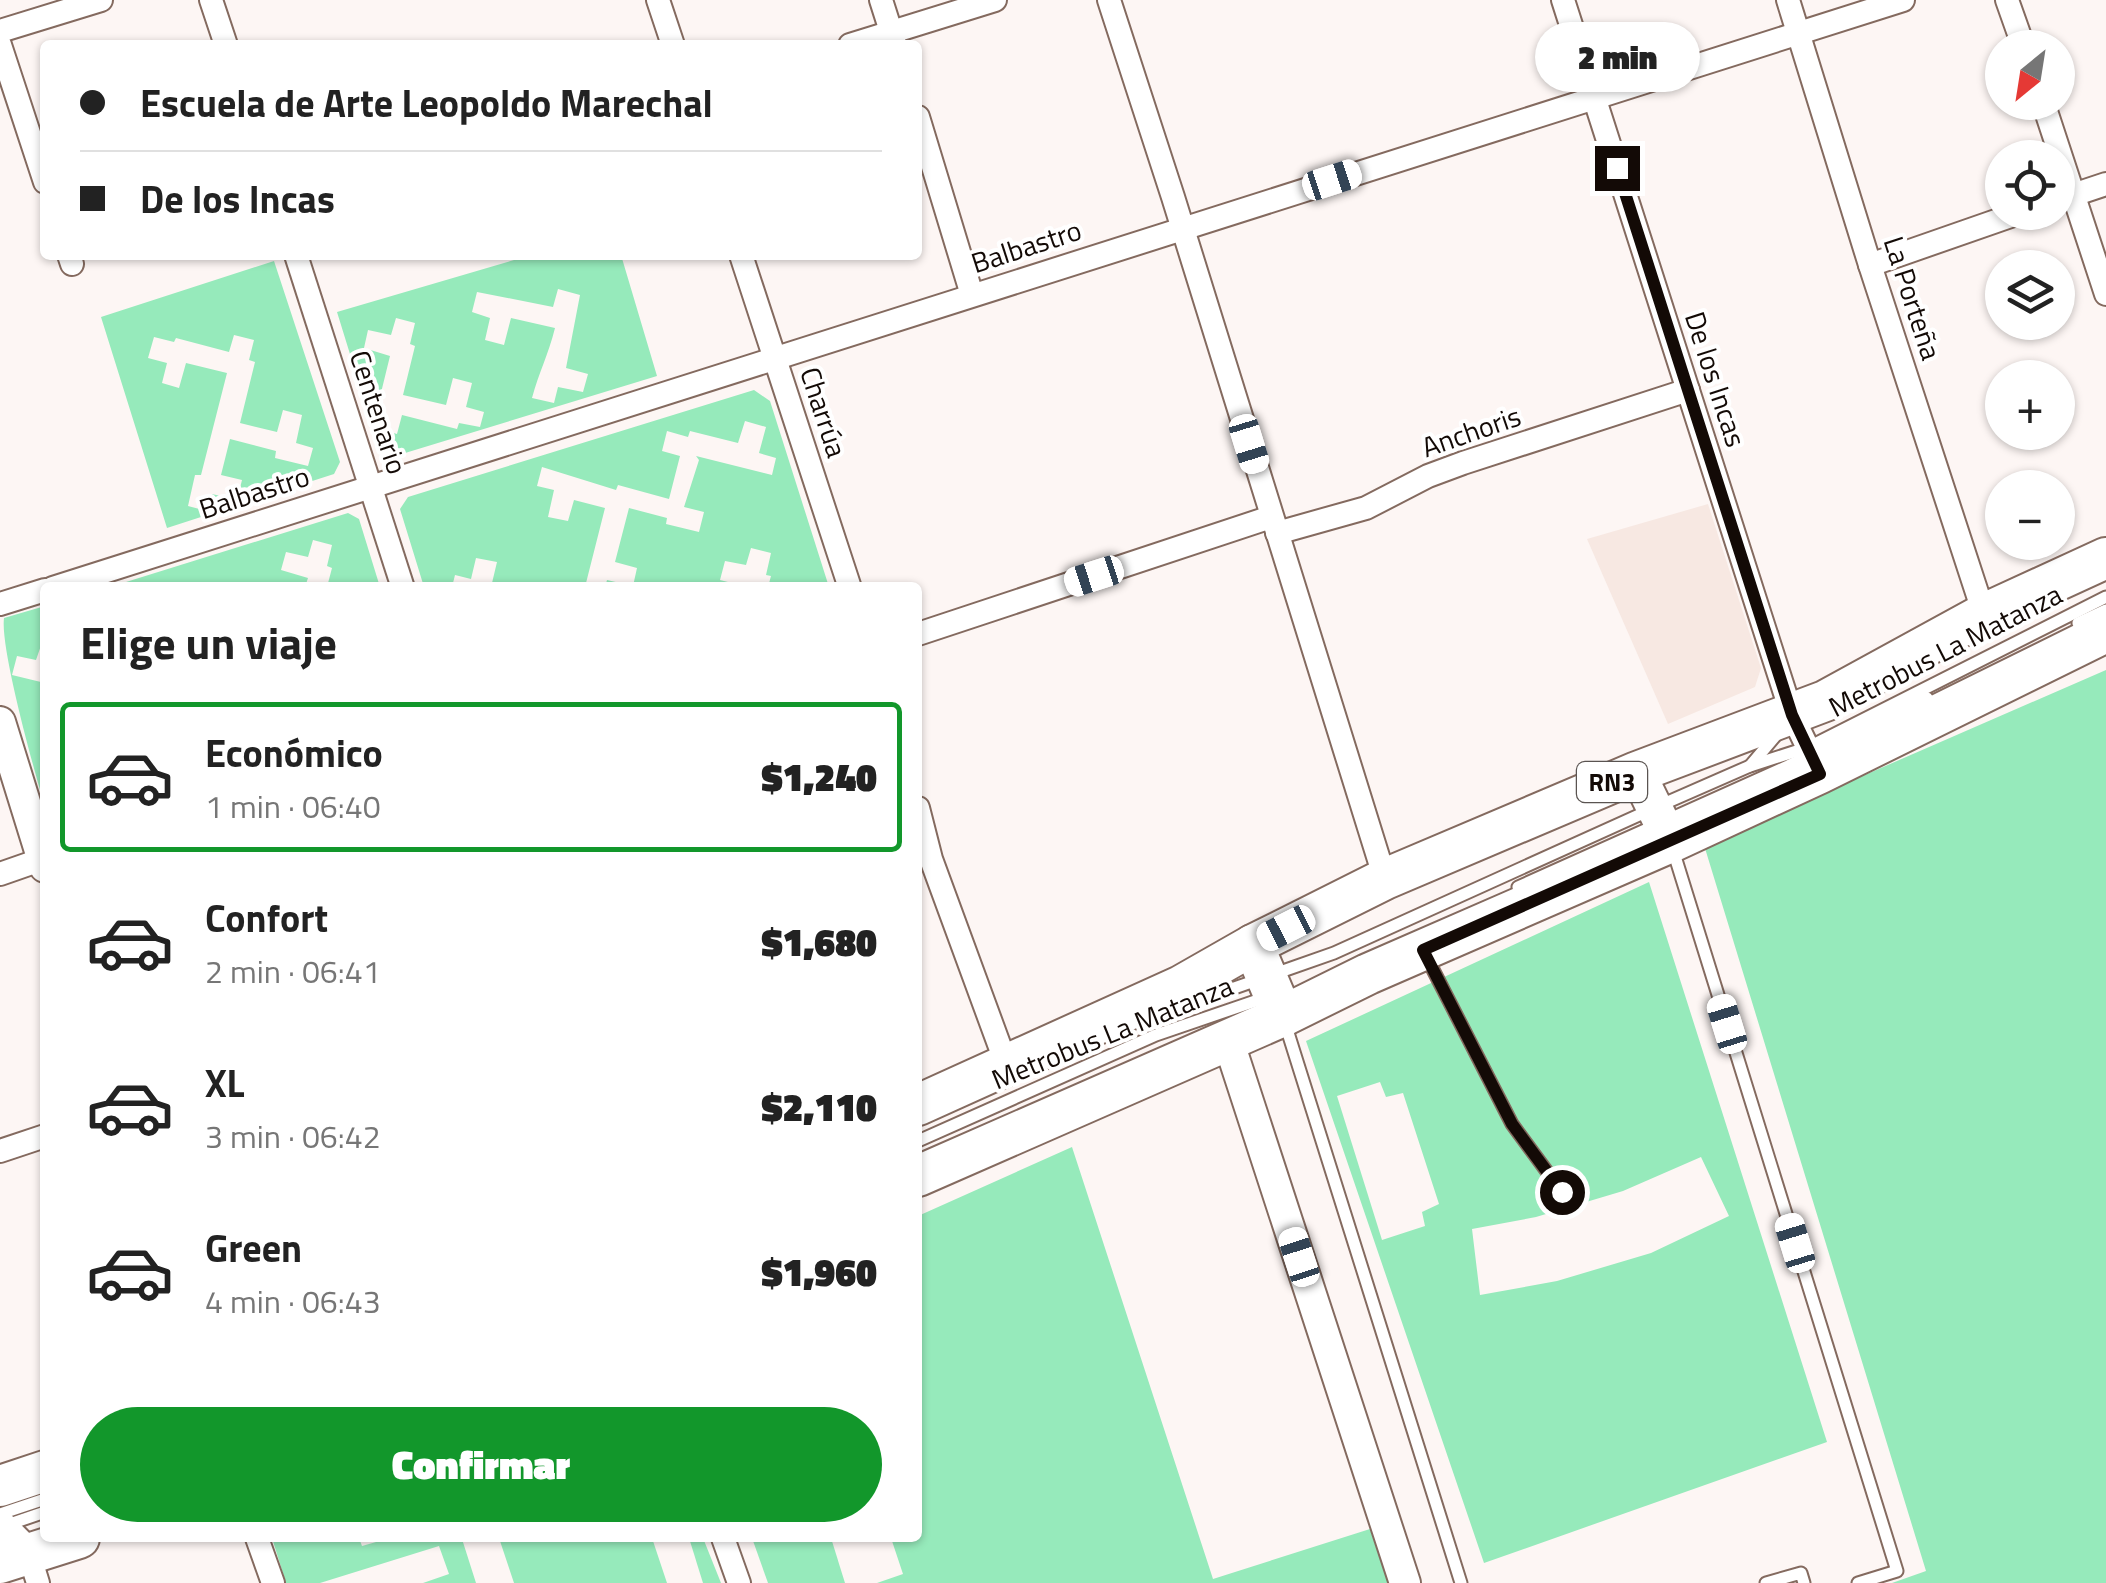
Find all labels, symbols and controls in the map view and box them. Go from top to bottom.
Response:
callout: 2 min [1534,23,1700,93]
north arrow [1985,30,2075,120]
map controls [1985,30,2075,560]
text: 2 min [1578,33,1657,81]
text: Escuela de Arte Leopoldo Marechal [140,74,713,132]
button: locate [1985,140,2075,230]
route end [1595,146,1640,191]
car [1299,156,1365,204]
text: De los Incas [140,170,335,228]
street label: Balbastro [965,208,1087,284]
street label: La Porteña [1873,231,1953,365]
button: layers [1985,250,2075,340]
street label: De los Incas [1674,306,1758,452]
street label: Centenario [339,345,419,479]
button: + [1985,360,2075,450]
street label: Charrúa [789,361,859,463]
street label: Anchoris [1415,394,1527,468]
car [1226,411,1272,477]
street label: Balbastro [193,454,315,530]
button: − [1985,470,2075,560]
car [1061,552,1127,600]
street label: Metrobus La Matanza [1821,572,2069,728]
text: Elige un viaje [80,608,337,676]
text: Económico [205,724,383,782]
icon: car [85,732,175,822]
text: $1,240 [762,748,877,806]
road number: RN3 [1577,762,1647,802]
text: 1 min · 06:40 [205,782,381,830]
text: Confort [205,889,328,947]
icon: car [85,897,175,987]
car [1252,901,1320,955]
text: $1,680 [762,913,877,971]
text: 2 min · 06:41 [205,947,381,995]
street label: Metrobus La Matanza [985,964,1239,1100]
car [1704,991,1750,1057]
text: XL [205,1054,245,1112]
icon: car [85,1062,175,1152]
text: $2,110 [762,1078,877,1136]
text: 3 min · 06:42 [205,1112,381,1160]
route start [1540,1170,1585,1215]
car [1772,1210,1818,1276]
text: Green [205,1219,302,1277]
car [1275,1224,1323,1290]
icon: car [85,1227,175,1317]
text: $1,960 [762,1243,877,1301]
text: 4 min · 06:43 [205,1277,381,1325]
button: Confirmar [80,1407,882,1522]

